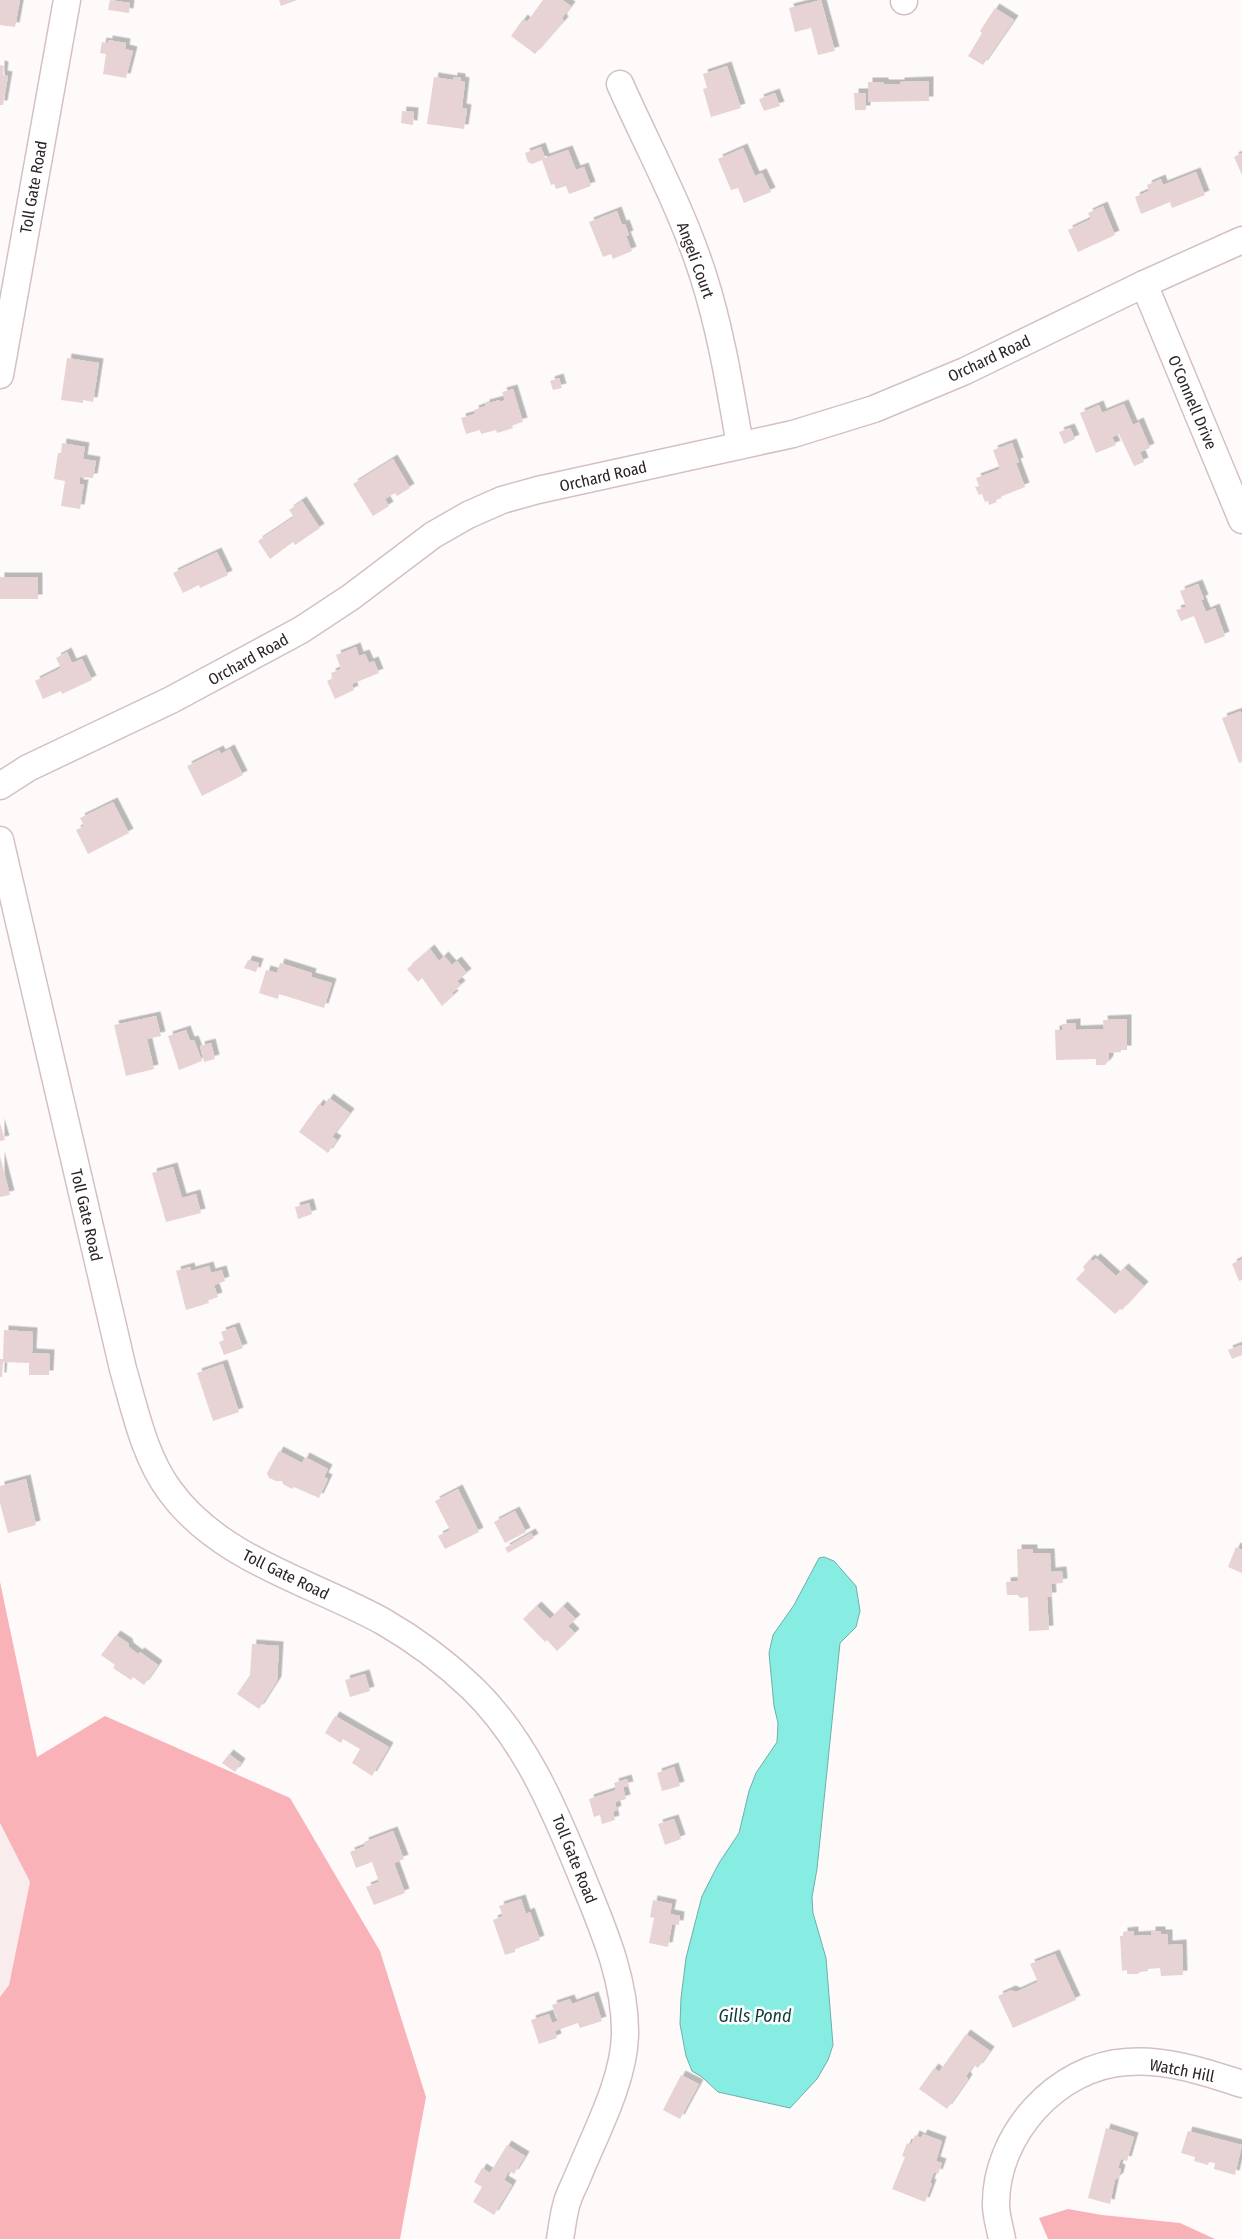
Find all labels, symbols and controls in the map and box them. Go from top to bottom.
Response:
street label: Toll Gate Road [16,139,51,235]
street label: Angeli Court [673,220,718,301]
street label: Orchard Road [945,331,1034,386]
street label: O'Connell Drive [1164,352,1221,452]
street label: Orchard Road [558,457,649,496]
street label: Orchard Road [205,630,292,689]
street label: Toll Gate Road [67,1167,106,1263]
street label: Toll Gate Road [239,1545,332,1604]
street label: Toll Gate Road [548,1812,601,1906]
water label: Gills Pond [718,2005,792,2027]
street label: Watch Hill [1148,2055,1216,2086]

